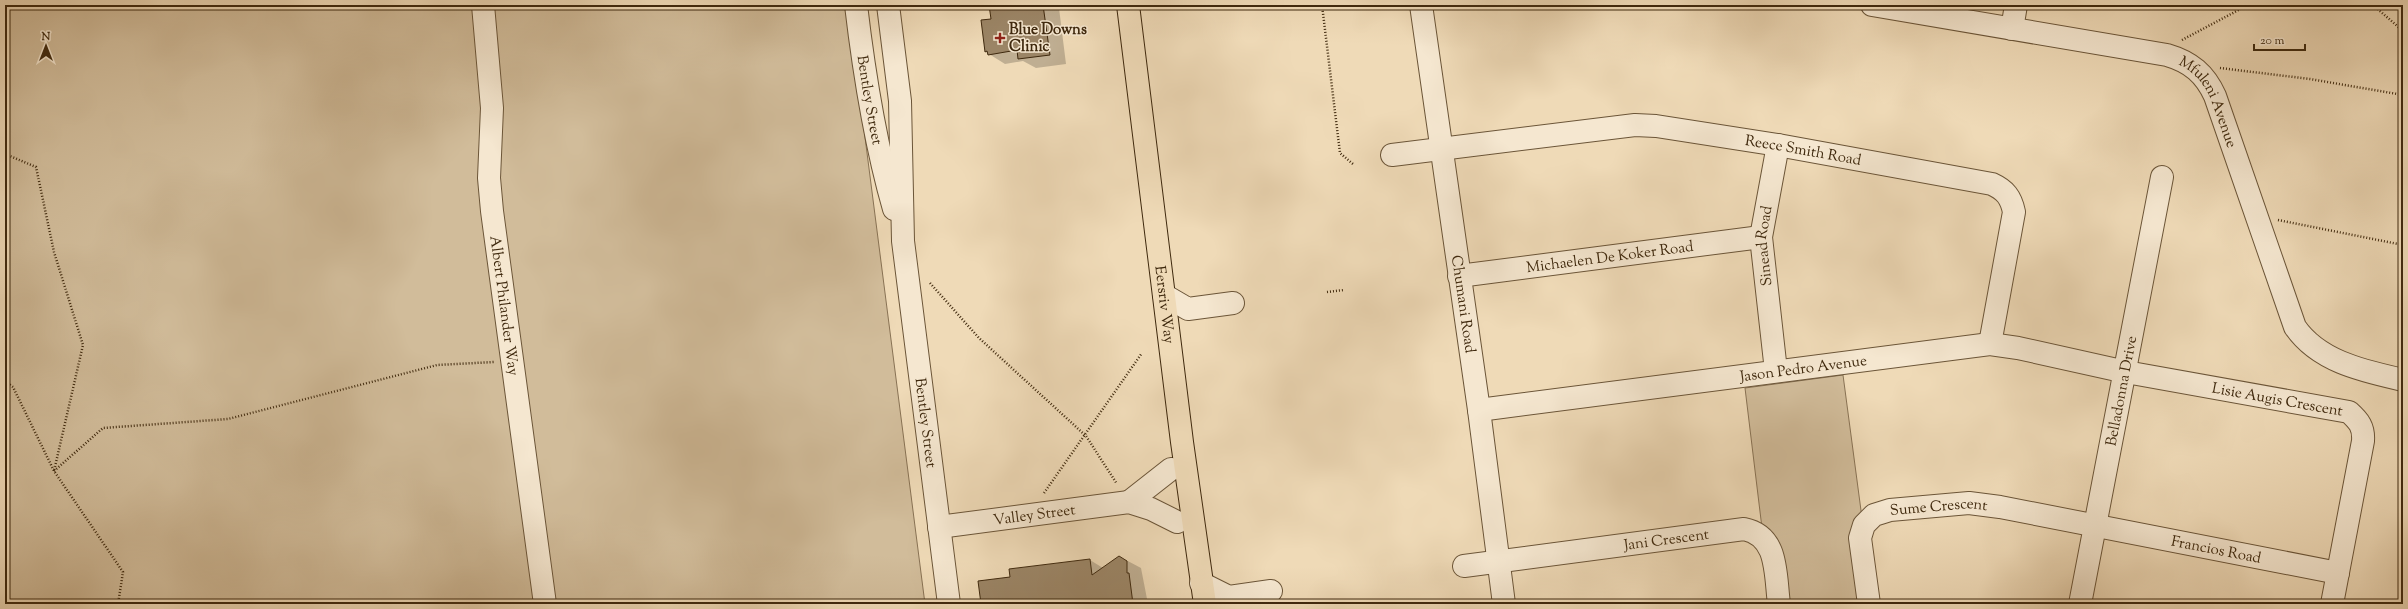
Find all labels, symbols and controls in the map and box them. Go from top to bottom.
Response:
place label: Blue Downs Clinic [1009,20,1087,58]
north arrow [26,26,66,66]
scale bar [2254,26,2305,52]
text: N [41,29,51,45]
marker: Blue Downs Clinic [994,32,1006,44]
text: 20 m [2260,32,2285,50]
street label: Mfuleni Avenue [2175,52,2241,151]
street label: Bentley Street [851,54,887,147]
street label: Reece Smith Road [1743,131,1863,172]
street label: Sinead Road [1752,204,1779,287]
street label: Albert Philander Way [483,234,523,378]
street label: Michaelen De Koker Road [1525,237,1695,279]
street label: Chumani Road [1445,254,1480,355]
street label: Eersriv Way [1148,265,1179,346]
street label: Belladonna Drive [2102,334,2143,448]
street label: Jason Pedro Avenue [1738,351,1868,388]
street label: Bentley Street [908,377,941,469]
street label: Lisie Augis Crescent [2210,379,2344,423]
street label: Sume Crescent [1889,494,1989,522]
street label: Valley Street [992,500,1077,532]
street label: Jani Crescent [1622,525,1710,557]
street label: Francios Road [2169,532,2263,570]

